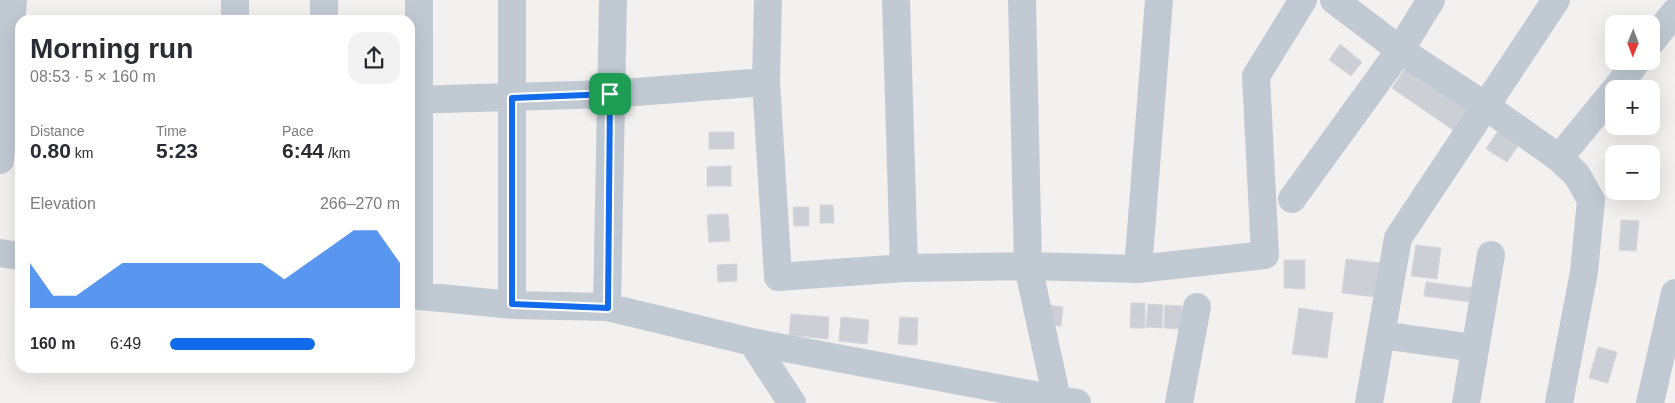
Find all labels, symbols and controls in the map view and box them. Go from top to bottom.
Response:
north arrow [1605,15,1660,70]
map controls [1605,15,1660,200]
button: share [348,32,400,84]
text: Morning run [30,33,193,64]
text: 08:53 · 5 × 160 m [30,68,156,85]
pin [589,73,631,115]
icon: arrive [596,80,624,108]
button: + [1605,80,1660,135]
text: Distance [30,123,84,139]
text: Time [156,123,187,139]
text: Pace [282,123,314,139]
text: 0.80 [30,139,71,162]
text: 5:23 [156,139,198,162]
text: 6:44 [282,139,324,162]
text: km [71,145,93,161]
text: /km [324,145,350,161]
button: − [1605,145,1660,200]
text: Elevation [30,195,96,212]
text: 266–270 m [320,195,400,212]
text: 160 m [30,335,75,352]
text: 6:49 [110,335,141,352]

